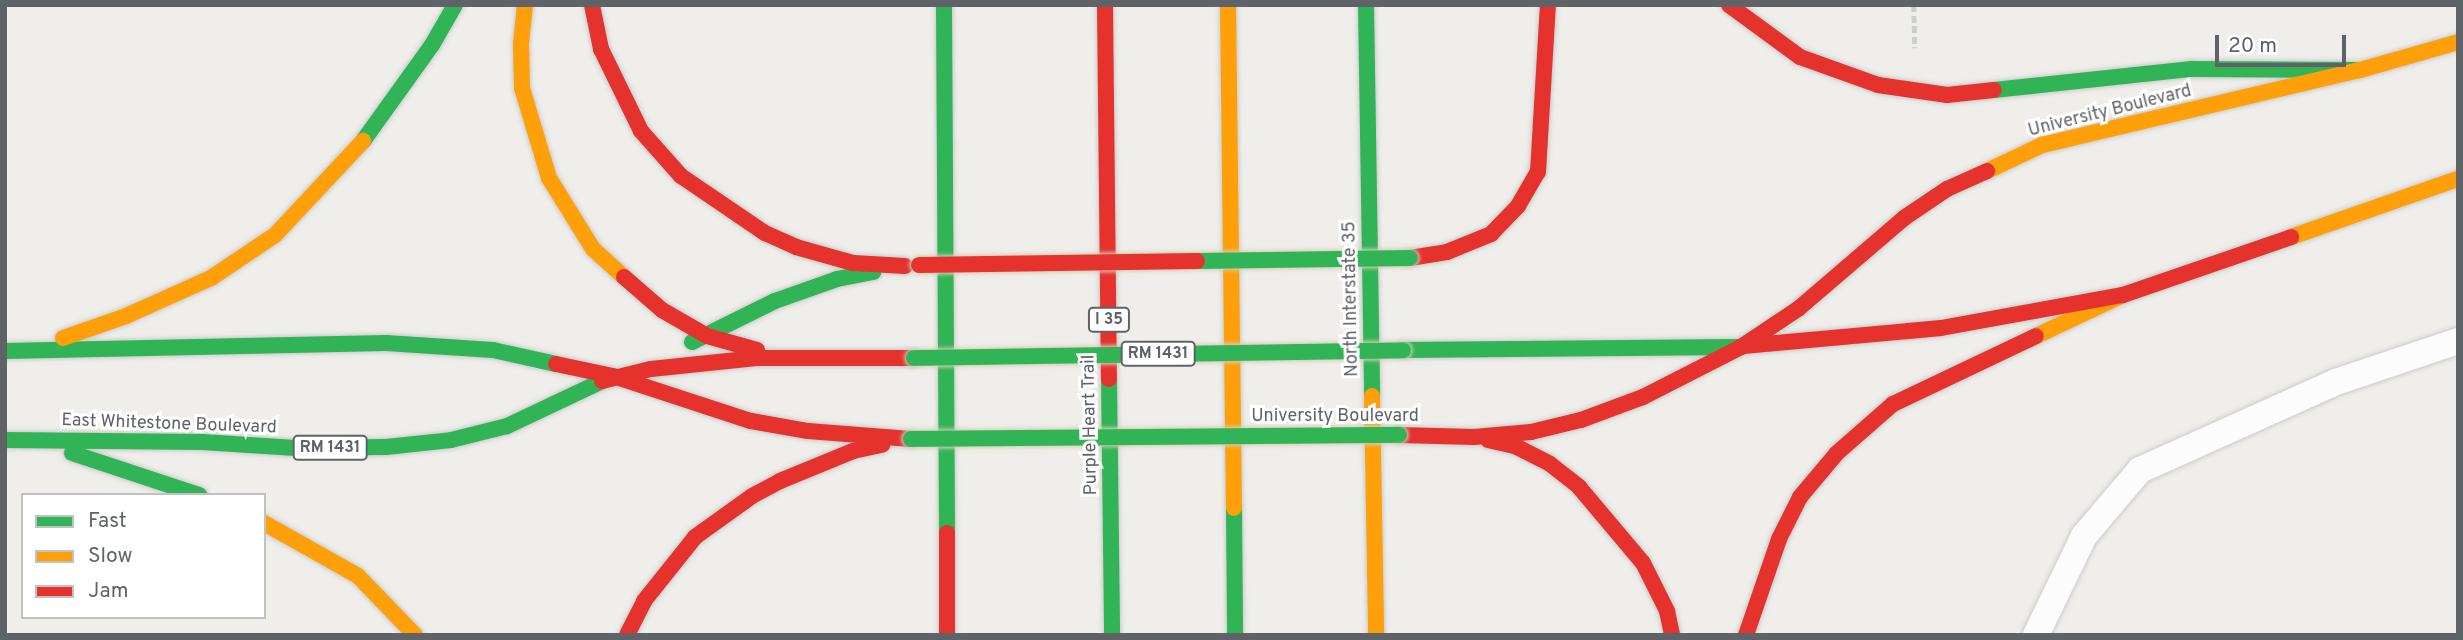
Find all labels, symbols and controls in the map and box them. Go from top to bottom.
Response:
scale bar [2218,21,2349,65]
text: 20 m [2228,33,2277,60]
street label: University Boulevard [2026,81,2194,143]
street label: North Interstate 35 [1340,221,1364,377]
road number: I 35 [1086,308,1132,332]
road number: RM 1431 [1120,342,1196,366]
street label: Purple Heart Trail [1079,354,1103,496]
street label: University Boulevard [1251,406,1419,428]
street label: East Whitestone Boulevard [61,410,277,440]
road number: RM 1431 [292,436,368,461]
legend [21,493,266,619]
text: Fast [88,508,127,535]
text: Slow [88,543,133,570]
text: Jam [88,578,129,605]

